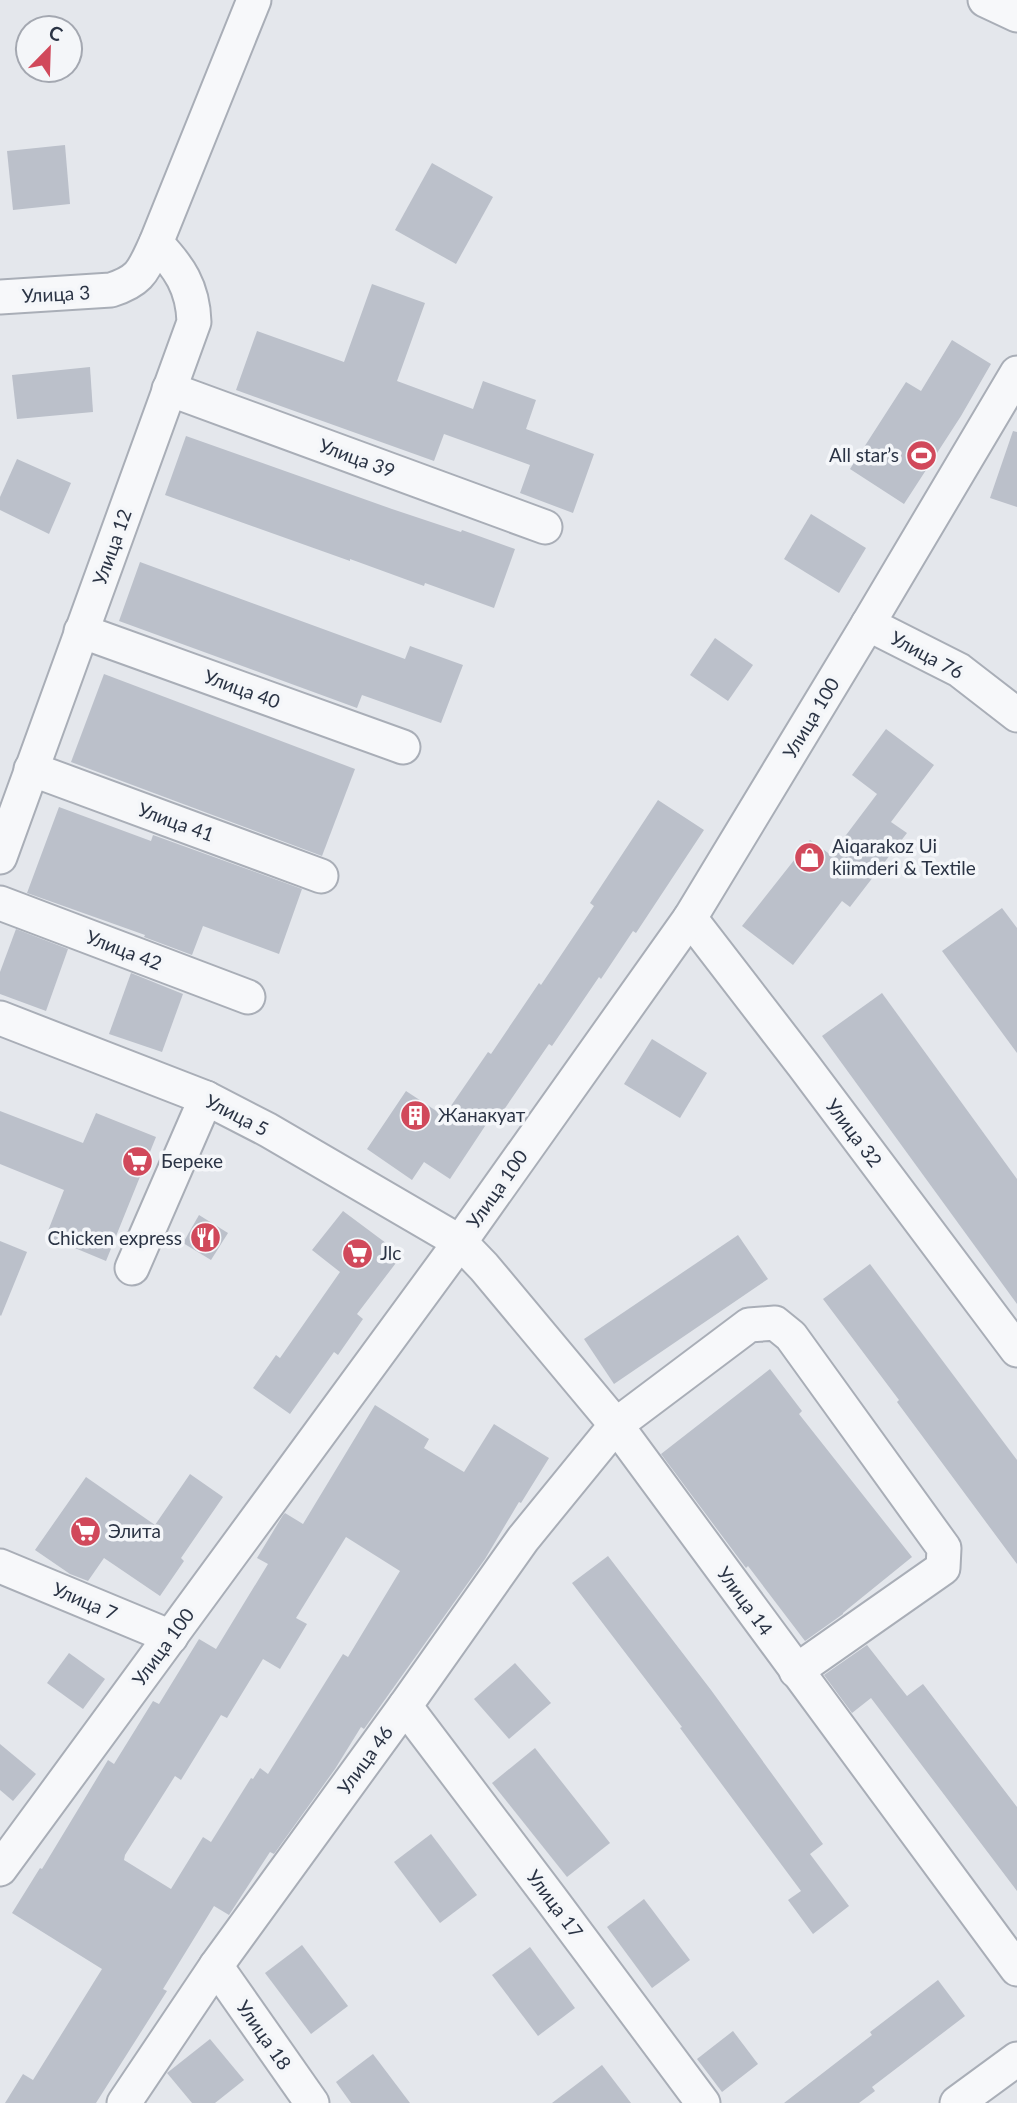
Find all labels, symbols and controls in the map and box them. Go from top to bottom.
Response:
north arrow [14,14,84,84]
text: С [46,20,67,46]
street label: Улица 3 [21,280,91,307]
street label: Улица 39 [316,433,398,482]
sports icon: All star’s [905,438,939,472]
place label: All star’s [829,443,899,466]
street label: Улица 12 [87,506,136,588]
street label: Улица 76 [887,626,968,683]
street label: Улица 40 [201,664,283,713]
street label: Улица 100 [777,673,844,762]
street label: Улица 41 [135,797,217,846]
place label: Aiqarakoz Ui kiimderi & Textile [832,834,976,879]
shop icon: Aiqarakoz Ui kiimderi & Textile [792,840,826,874]
street label: Улица 42 [83,925,165,974]
street label: Улица 5 [202,1089,273,1140]
street label: Улица 32 [821,1094,887,1171]
building icon: Жанакуат [398,1098,432,1132]
place label: Жанакуат [438,1103,526,1126]
supermarket icon: Береке [121,1144,155,1178]
street label: Улица 100 [461,1145,532,1232]
place label: Береке [161,1149,223,1172]
restaurant icon: Chicken express [188,1221,222,1255]
place label: Chicken express [47,1226,182,1249]
supermarket icon: Jlc [340,1236,374,1270]
place label: Jlc [380,1241,401,1264]
supermarket icon: Элита [68,1514,102,1548]
place label: Элита [108,1519,161,1542]
street label: Улица 14 [713,1562,778,1639]
street label: Улица 7 [49,1577,121,1624]
street label: Улица 100 [127,1603,198,1690]
street label: Улица 46 [332,1721,397,1798]
street label: Улица 17 [522,1865,588,1942]
street label: Улица 18 [232,1996,297,2074]

